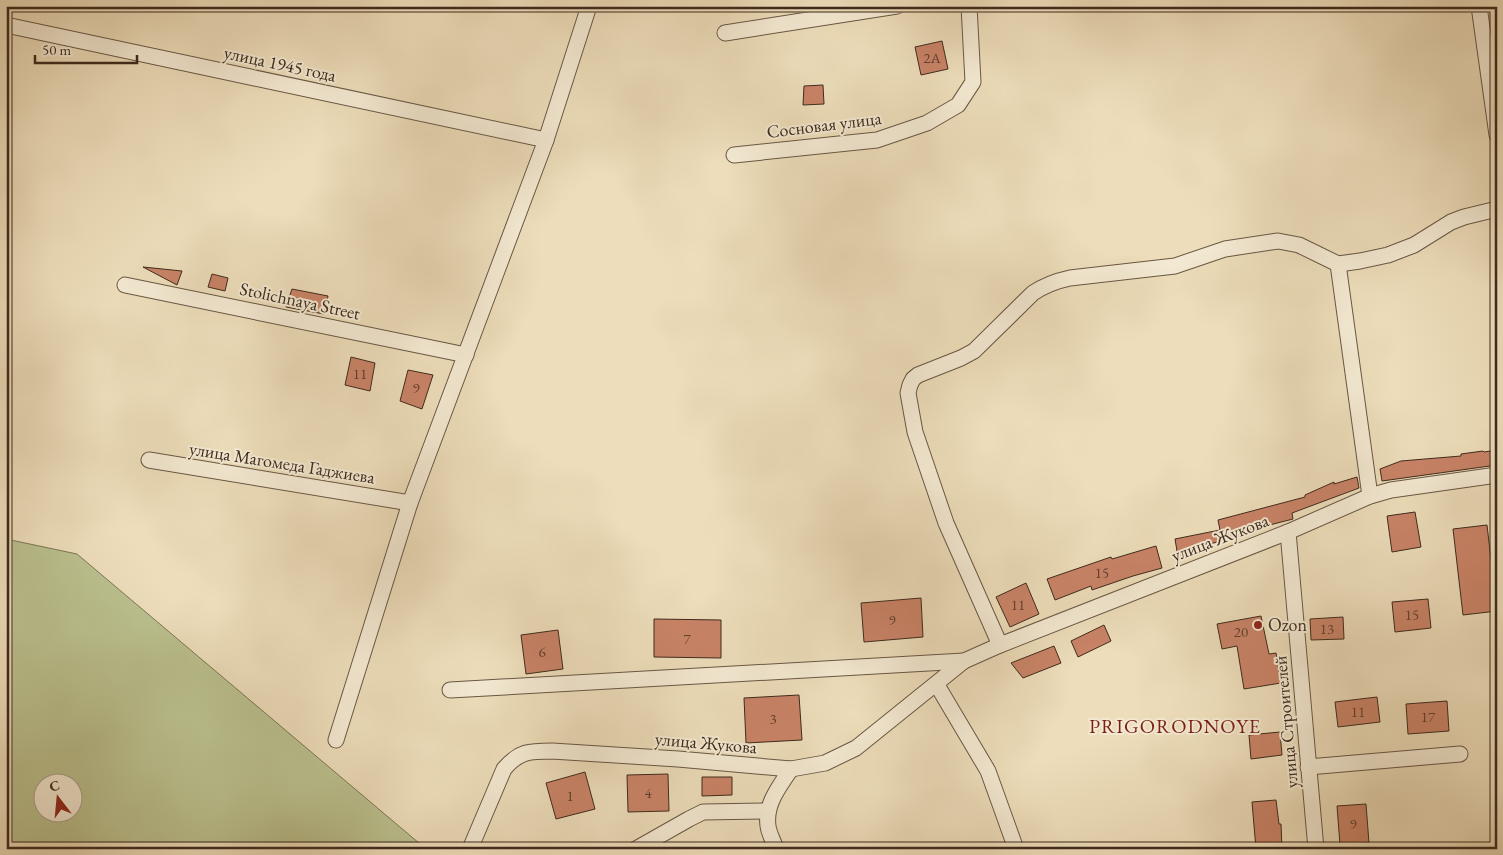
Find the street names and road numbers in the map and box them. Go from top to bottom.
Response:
street label: улица 1945 года [222,40,339,87]
street label: Сосновая улица [765,106,883,143]
street label: Stolichnaya Street [238,277,363,325]
street label: улица Магомеда Гаджиева [188,436,377,489]
street label: улица Жукова [1168,508,1273,567]
street label: улица Строителей [1268,654,1303,789]
street label: улица Жукова [654,727,759,758]

